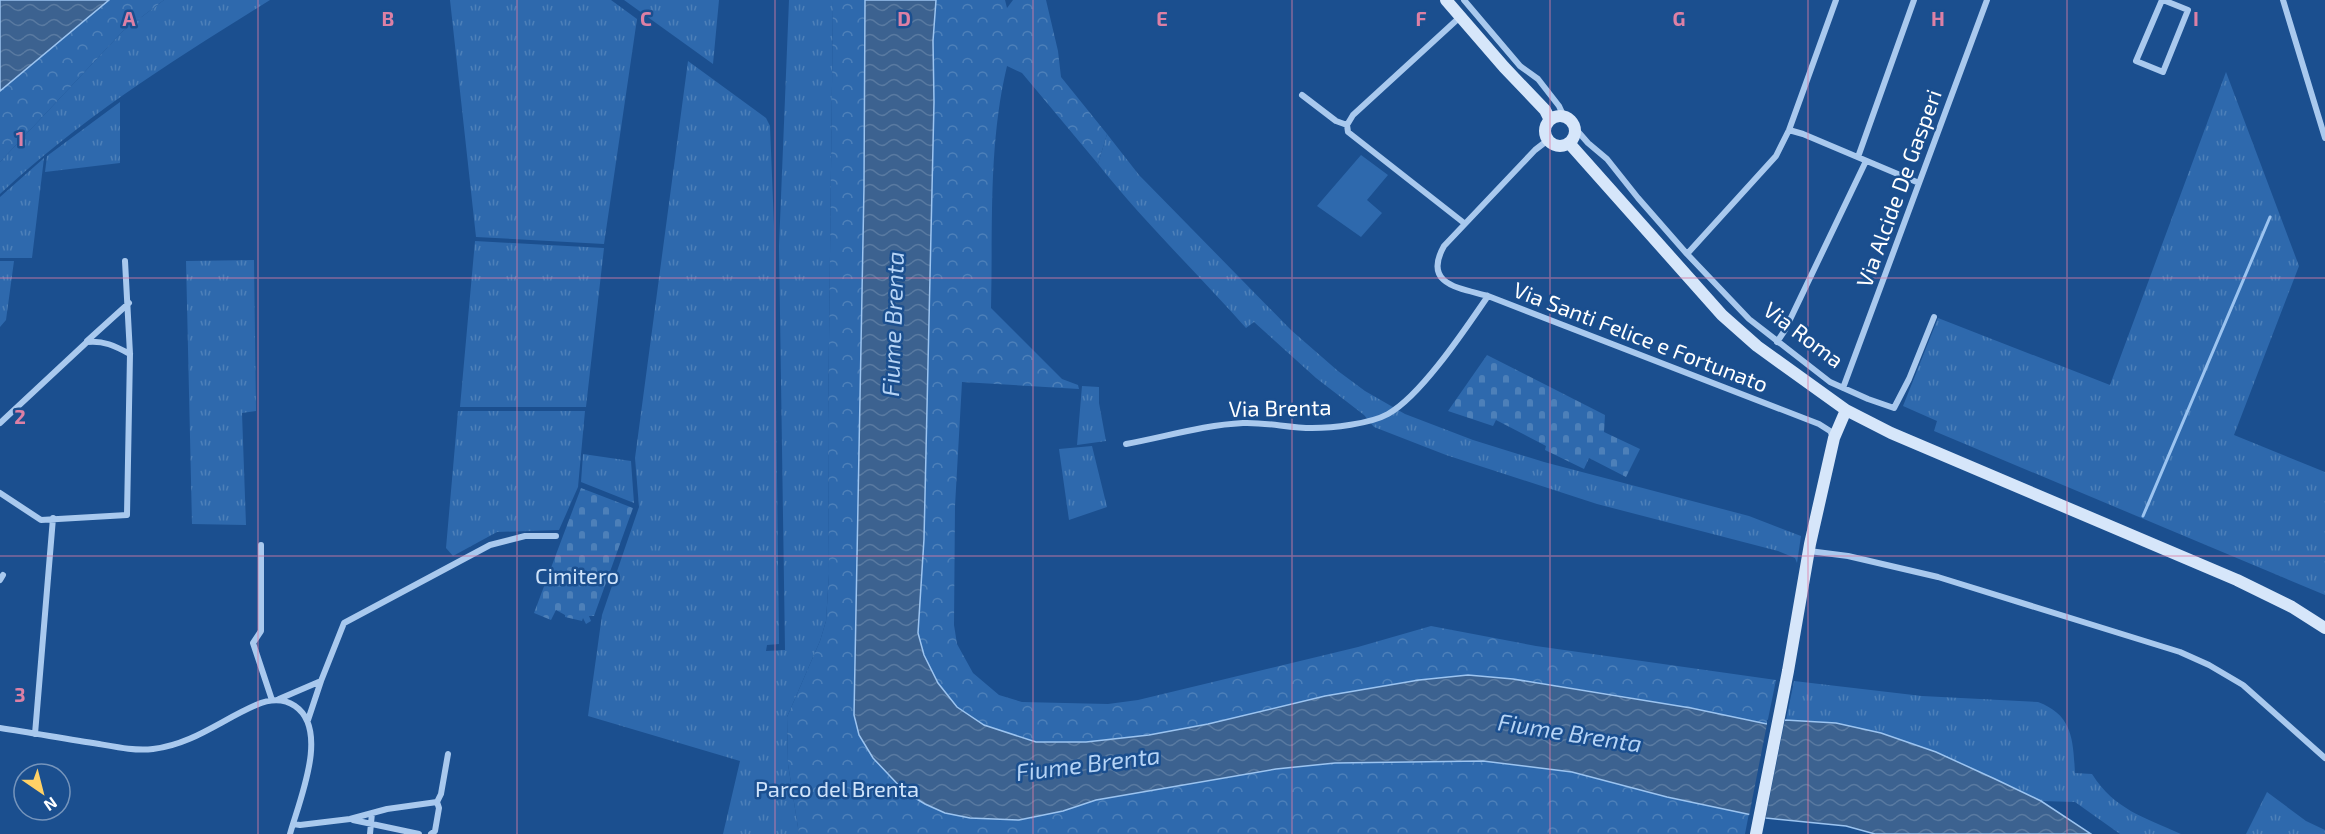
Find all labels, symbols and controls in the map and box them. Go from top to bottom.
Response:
text: A [122,6,136,30]
text: B [382,6,394,30]
text: C [640,6,652,30]
text: D [897,6,911,30]
text: E [1156,6,1168,30]
text: F [1415,6,1427,30]
text: G [1673,6,1685,30]
text: H [1931,6,1945,30]
text: I [2193,6,2199,30]
street label: Via Alcide De Gasperi [1850,86,1946,290]
text: 1 [16,126,24,150]
water label: Fiume Brenta [875,251,909,397]
street label: Via Santi Felice e Fortunato [1510,275,1772,397]
street label: Via Roma [1759,296,1849,372]
street label: Via Brenta [1228,393,1332,421]
text: 2 [14,404,26,428]
park label: Cimitero [535,562,619,588]
text: 3 [14,682,26,706]
water label: Fiume Brenta [1496,706,1644,758]
water label: Fiume Brenta [1014,740,1162,786]
north arrow [12,762,72,822]
park label: Parco del Brenta [755,775,919,801]
text: N [41,794,61,816]

